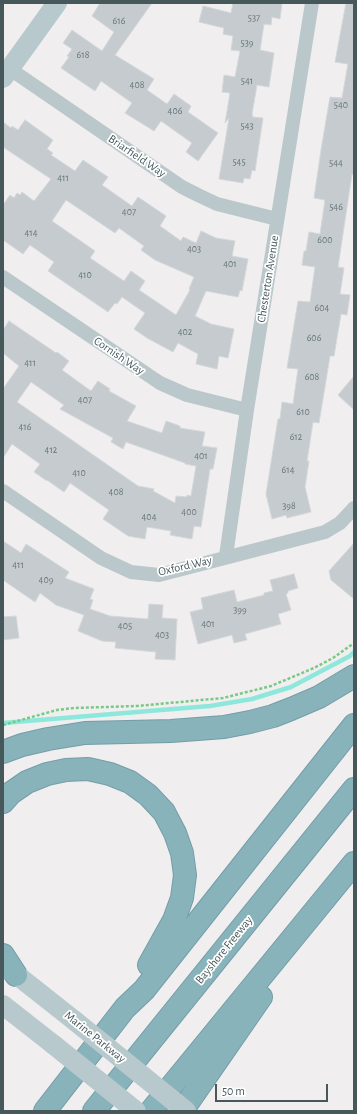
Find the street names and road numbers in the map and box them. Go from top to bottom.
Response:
street label: Briarfield Way [105,131,169,181]
street label: Chesterton Avenue [254,234,282,324]
street label: Cornish Way [91,334,147,378]
street label: Oxford Way [157,553,213,579]
street label: Bayshore Freeway [192,913,256,987]
street label: Marine Parkway [62,1008,128,1066]

